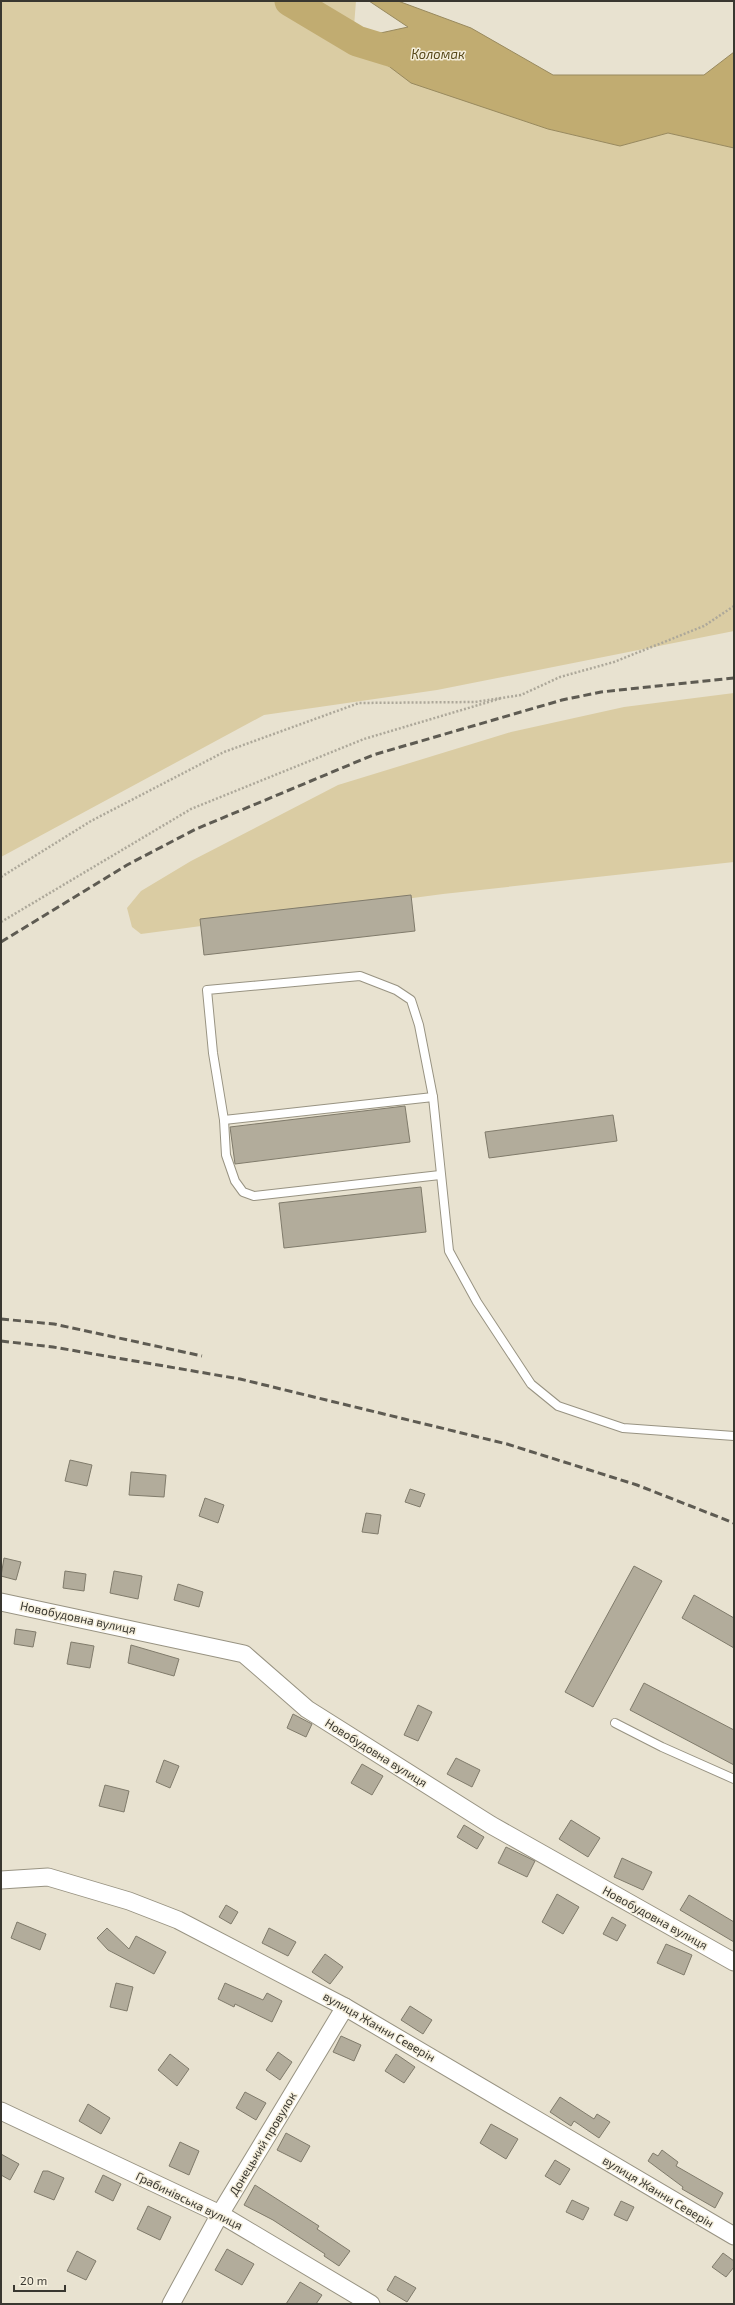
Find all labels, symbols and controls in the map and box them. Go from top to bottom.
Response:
water label: Коломак [411,46,465,62]
street label: Новобудовна вулиця [19,1598,137,1637]
street label: Новобудовна вулиця [322,1715,430,1790]
street label: Новобудовна вулиця [600,1882,710,1953]
street label: вулиця Жанни Северін [320,1988,438,2065]
street label: Донецький провулок [226,2089,300,2198]
street label: вулиця Жанни Северін [600,2152,717,2231]
street label: Грабинівська вулиця [133,2168,245,2233]
scale bar [14,2267,65,2293]
text: 20 m [20,2273,47,2287]

